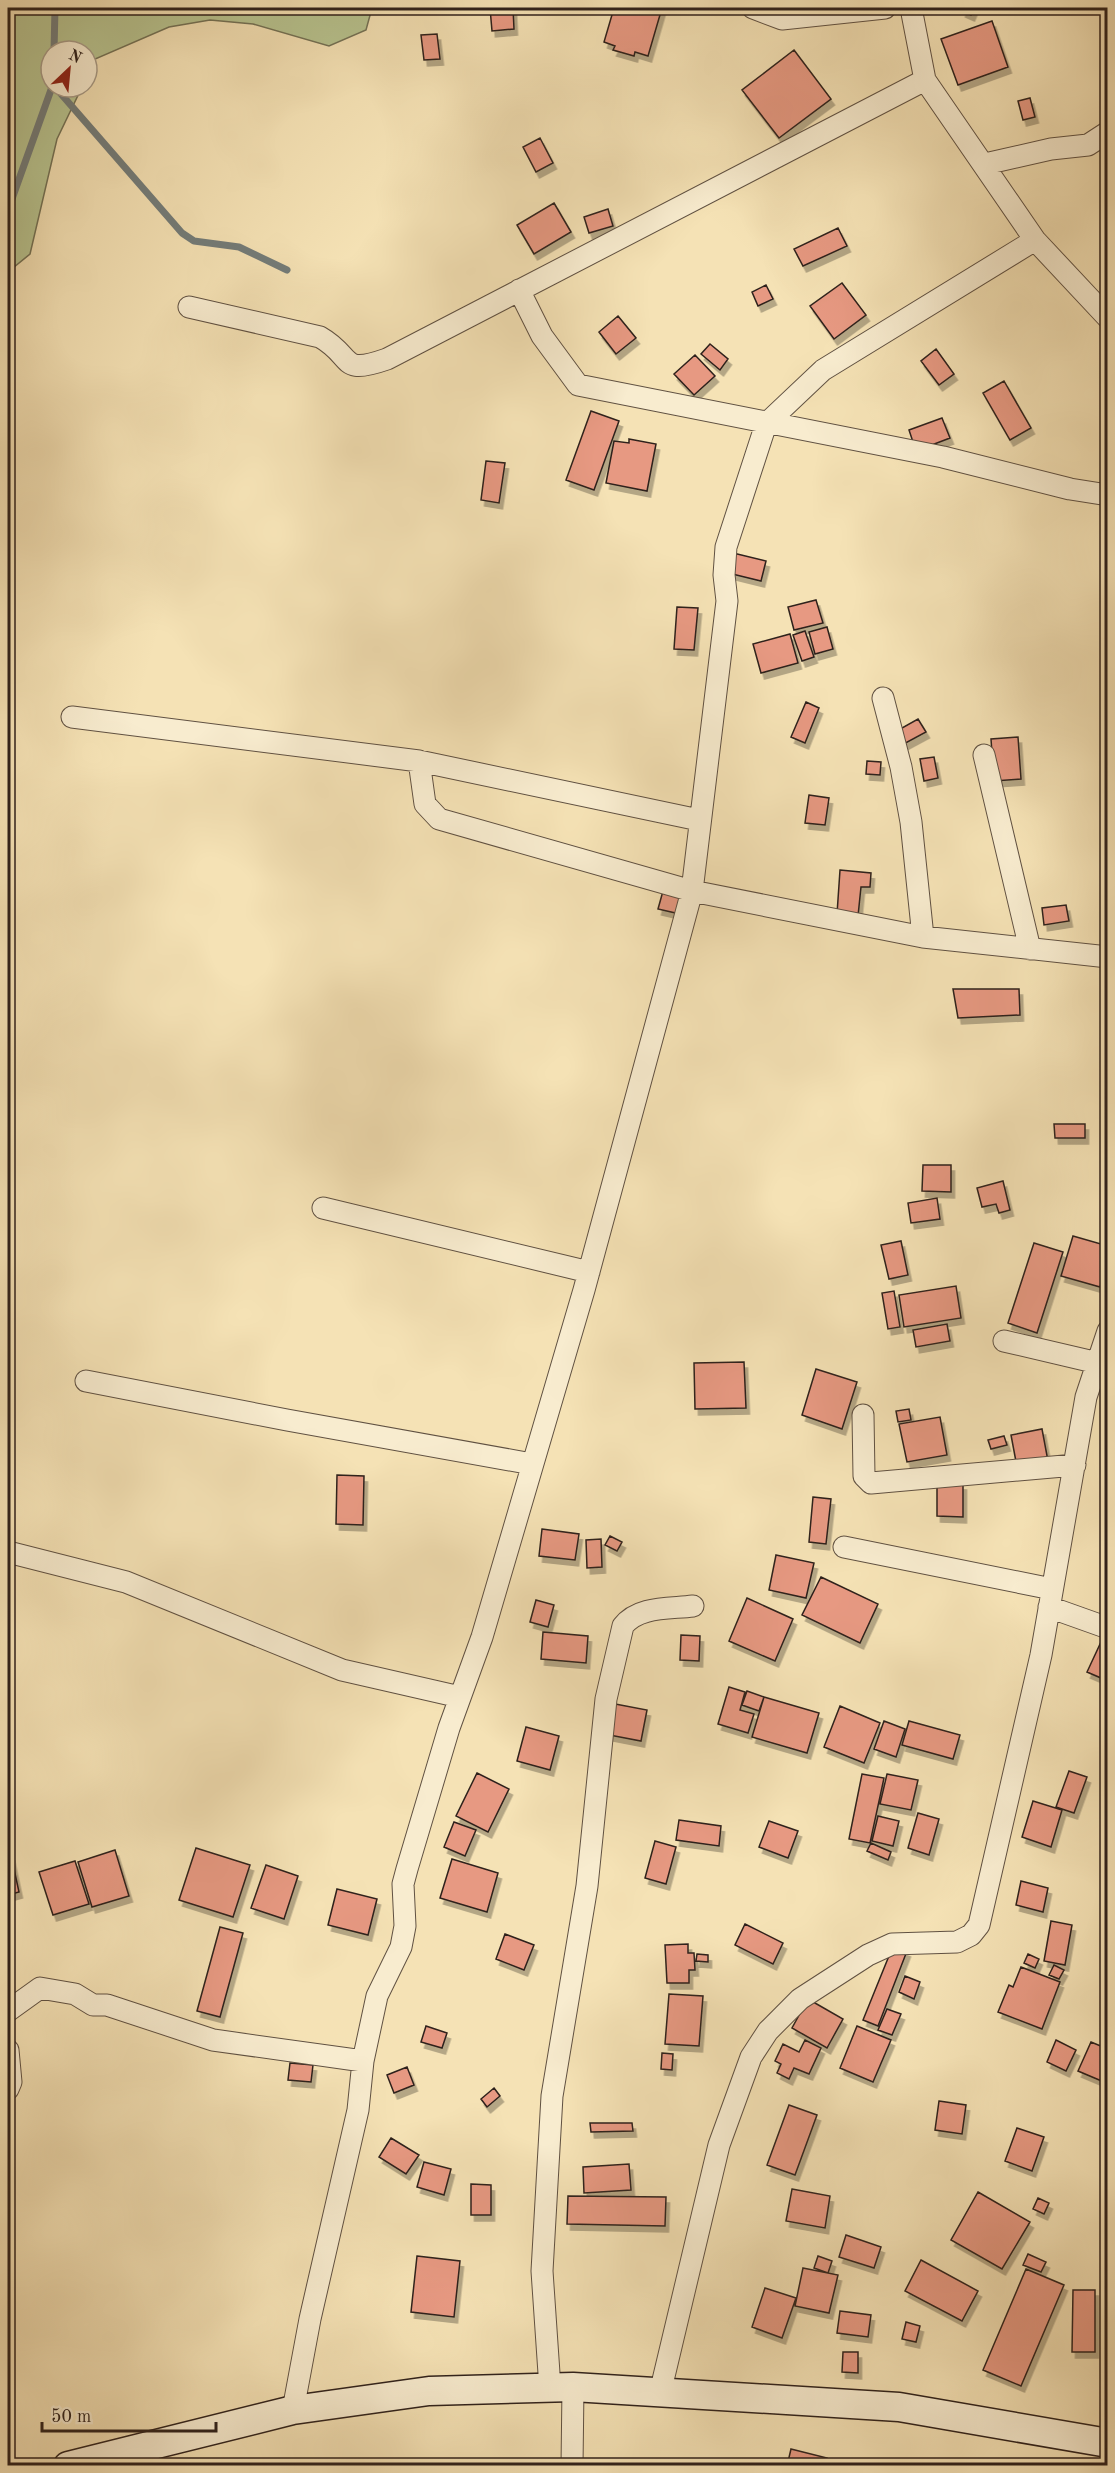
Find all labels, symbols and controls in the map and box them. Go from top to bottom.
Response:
north arrow [39,39,99,99]
text: N [66,47,84,68]
scale bar [42,2395,216,2433]
text: 50 m [51,2408,91,2426]

